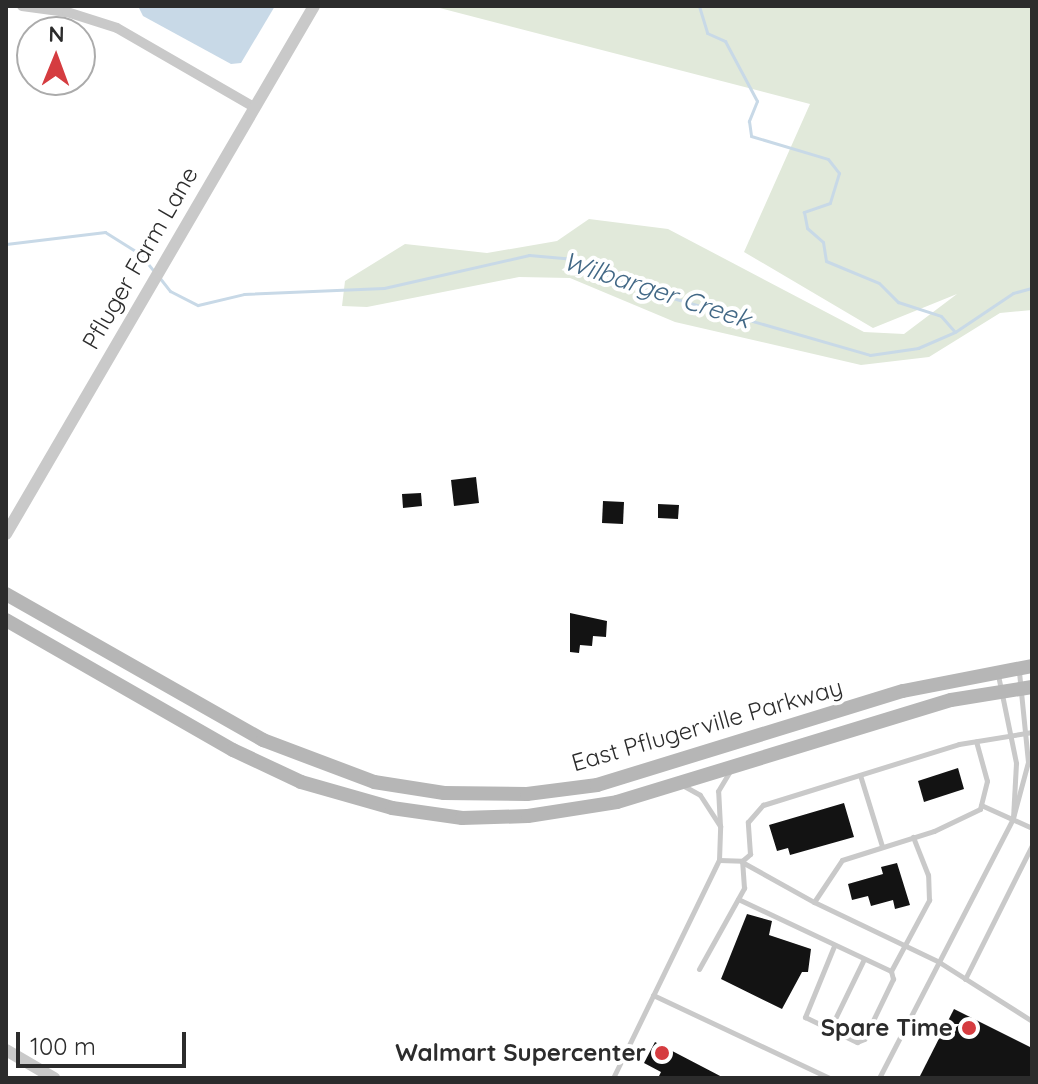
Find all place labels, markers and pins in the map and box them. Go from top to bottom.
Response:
place label: Spare Time [821,1014,953,1042]
marker: Spare Time [960,1019,978,1037]
place label: Walmart Supercenter [395,1039,646,1067]
marker: Walmart Supercenter [653,1044,671,1062]

